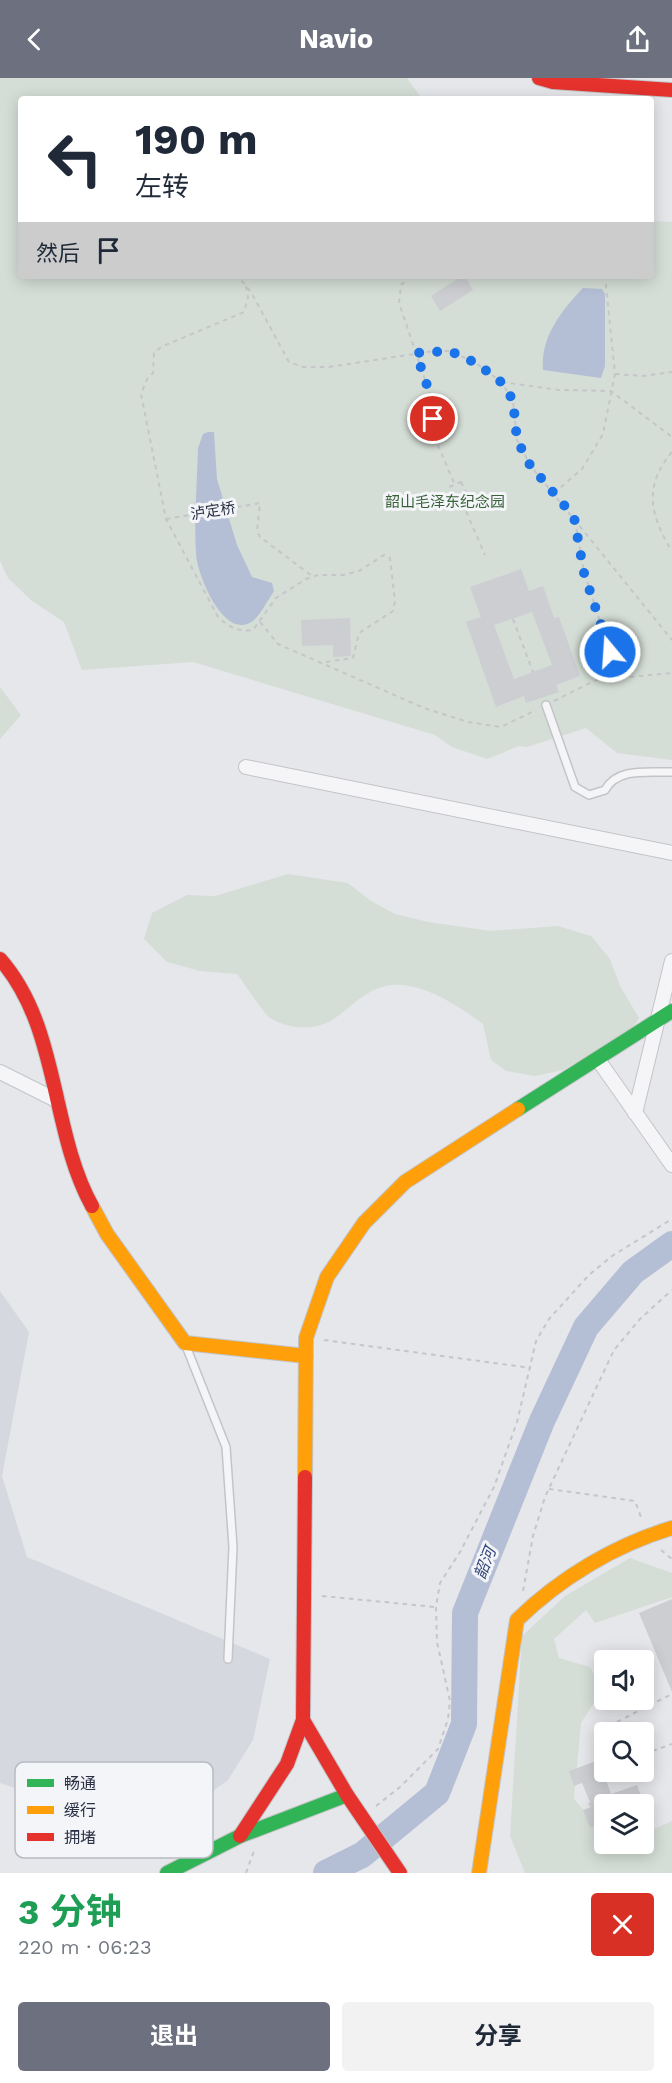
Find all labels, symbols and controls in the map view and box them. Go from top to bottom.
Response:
icon: back [18,23,51,56]
text: Navio [299,23,373,55]
icon: share [621,23,654,56]
text: 190 m [135,115,258,164]
icon: left [36,120,114,198]
text: 左转 [135,171,189,203]
icon: arrive [92,234,125,267]
text: 然后 [36,241,80,266]
pin [407,393,458,444]
icon: arrive [416,402,449,435]
park label: 韶山毛泽东纪念园 [385,493,505,511]
street label: 泸定桥 [189,499,237,523]
position arrow [578,620,642,684]
water label: 韶河 [470,1542,501,1581]
map controls [594,1650,654,1854]
button: sound [594,1650,654,1710]
button: search [594,1722,654,1782]
legend [15,1762,213,1858]
text: 畅通 [64,1774,96,1793]
button: layers [594,1794,654,1854]
text: 缓行 [64,1801,96,1820]
text: 拥堵 [64,1828,96,1847]
text: 3 分钟 [18,1891,122,1933]
button: close [591,1893,654,1956]
text: 220 m · 06:23 [18,1935,152,1959]
button: 退出 [18,2002,330,2071]
button: 分享 [342,2002,654,2071]

